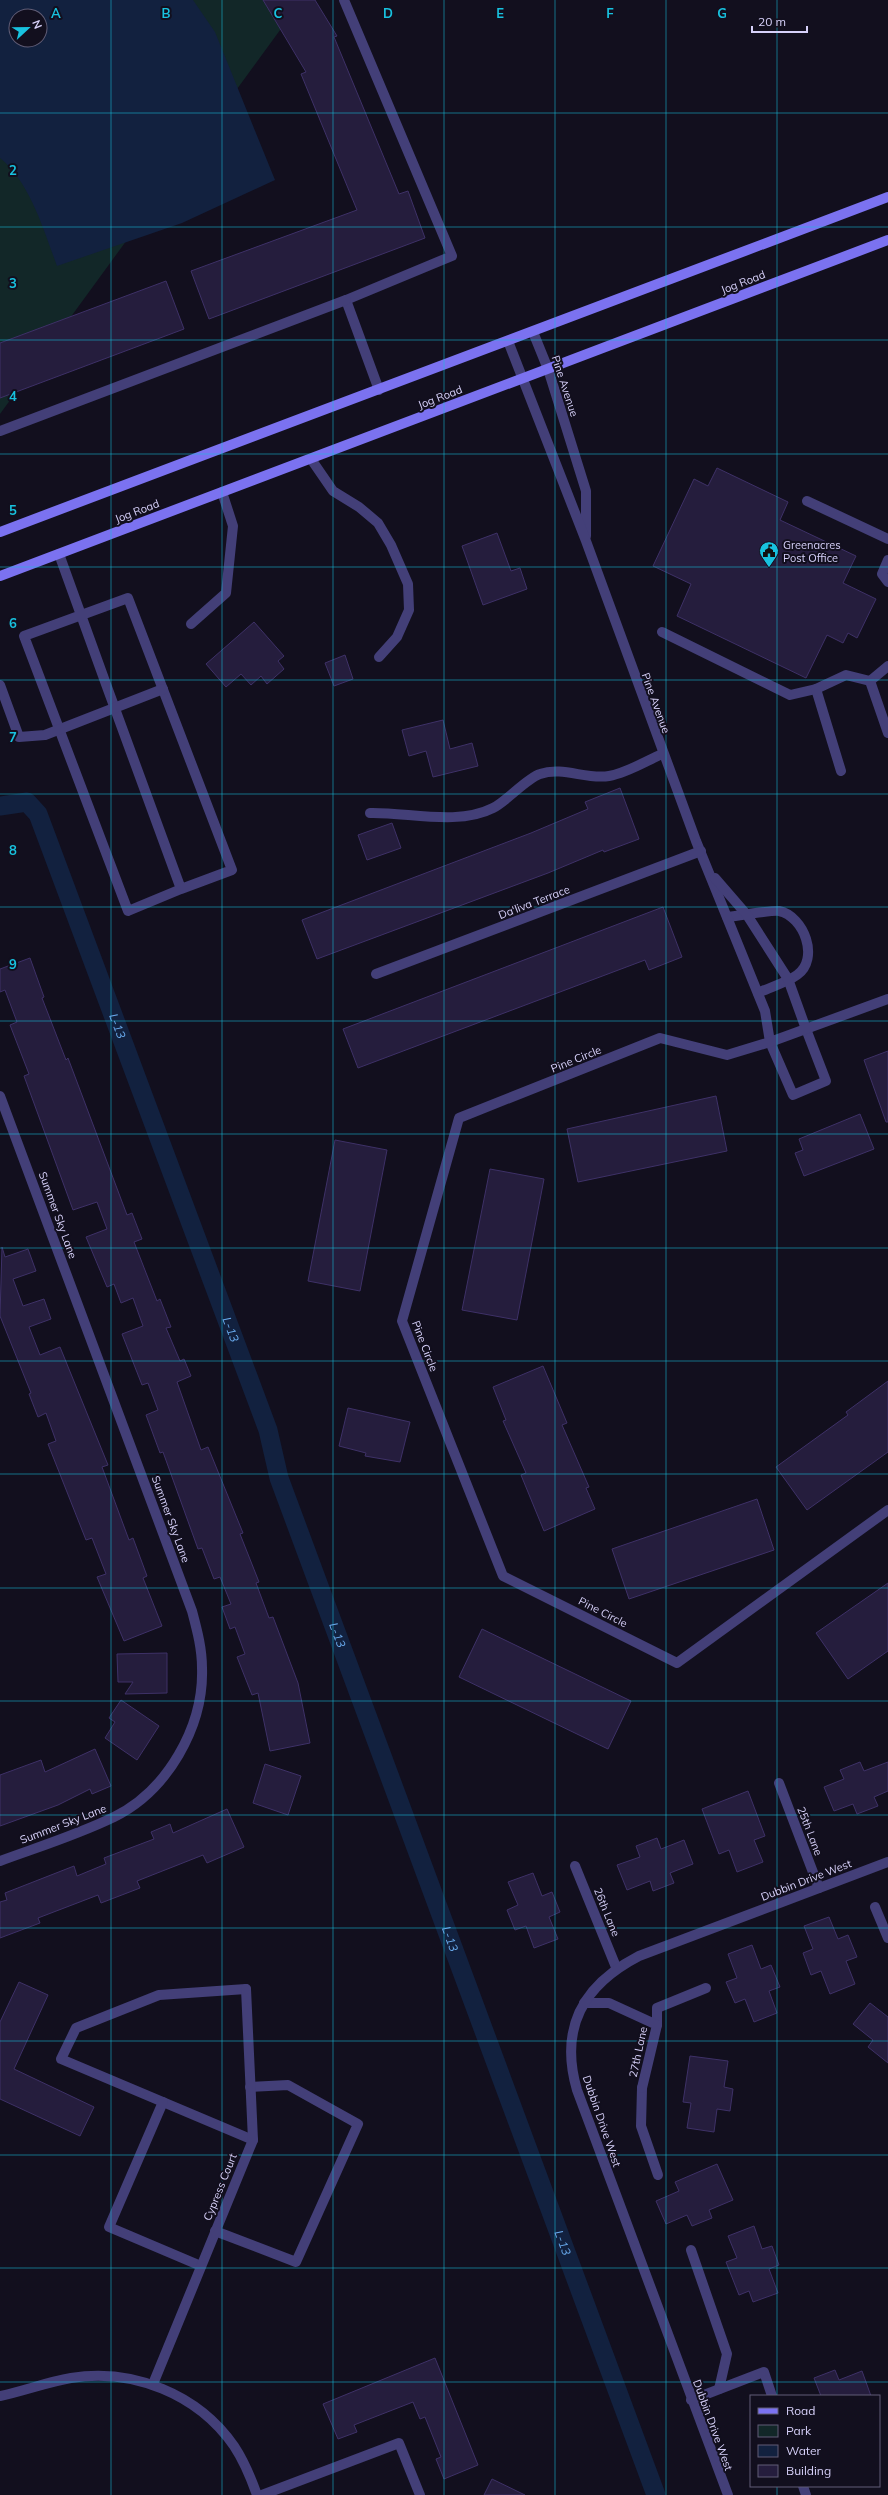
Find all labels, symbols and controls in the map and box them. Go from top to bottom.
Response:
text: A [51,5,61,21]
text: B [162,5,171,21]
text: C [274,5,283,21]
text: D [383,5,393,21]
text: E [496,5,504,21]
text: F [606,5,614,21]
text: G [717,5,727,21]
north arrow [8,8,48,48]
scale bar [752,8,807,34]
text: 20 m [758,14,786,29]
text: N [29,18,45,31]
text: 2 [9,162,17,178]
street label: Jog Road [719,267,767,297]
text: 3 [9,275,17,291]
street label: Pine Avenue [549,354,581,418]
street label: Jog Road [416,382,464,412]
text: 4 [9,388,17,404]
street label: Jog Road [113,496,161,526]
text: 5 [9,502,17,518]
place label: Greenacres Post Office [783,538,841,565]
public building icon: Greenacres Post Office [758,540,780,568]
text: 6 [9,615,17,631]
street label: Pine Avenue [639,671,673,735]
text: 7 [9,729,17,745]
text: 8 [9,842,17,858]
street label: Da'liva Terrace [496,882,572,922]
text: 9 [9,956,17,972]
water label: L-13 [106,1011,129,1041]
street label: Pine Circle [549,1043,603,1075]
street label: Summer Sky Lane [36,1170,80,1260]
water label: L-13 [219,1315,243,1344]
street label: Pine Circle [409,1319,441,1373]
street label: Summer Sky Lane [149,1474,193,1564]
street label: Pine Circle [576,1594,630,1630]
water label: L-13 [326,1620,349,1650]
street label: Summer Sky Lane [18,1801,108,1847]
street label: 25th Lane [794,1804,826,1858]
street label: Dubbin Drive West [759,1856,853,1904]
street label: 26th Lane [591,1886,623,1938]
water label: L-13 [439,1924,462,1953]
street label: 27th Lane [626,2025,650,2079]
street label: Dubbin Drive West [580,2073,624,2169]
street label: Cypress Court [200,2151,240,2223]
water label: L-13 [551,2228,574,2257]
street label: Dubbin Drive West [690,2378,736,2473]
legend [750,2395,880,2487]
text: Road [786,2403,815,2418]
text: Park [786,2423,812,2438]
text: Water [786,2443,822,2458]
text: Building [786,2463,831,2478]

